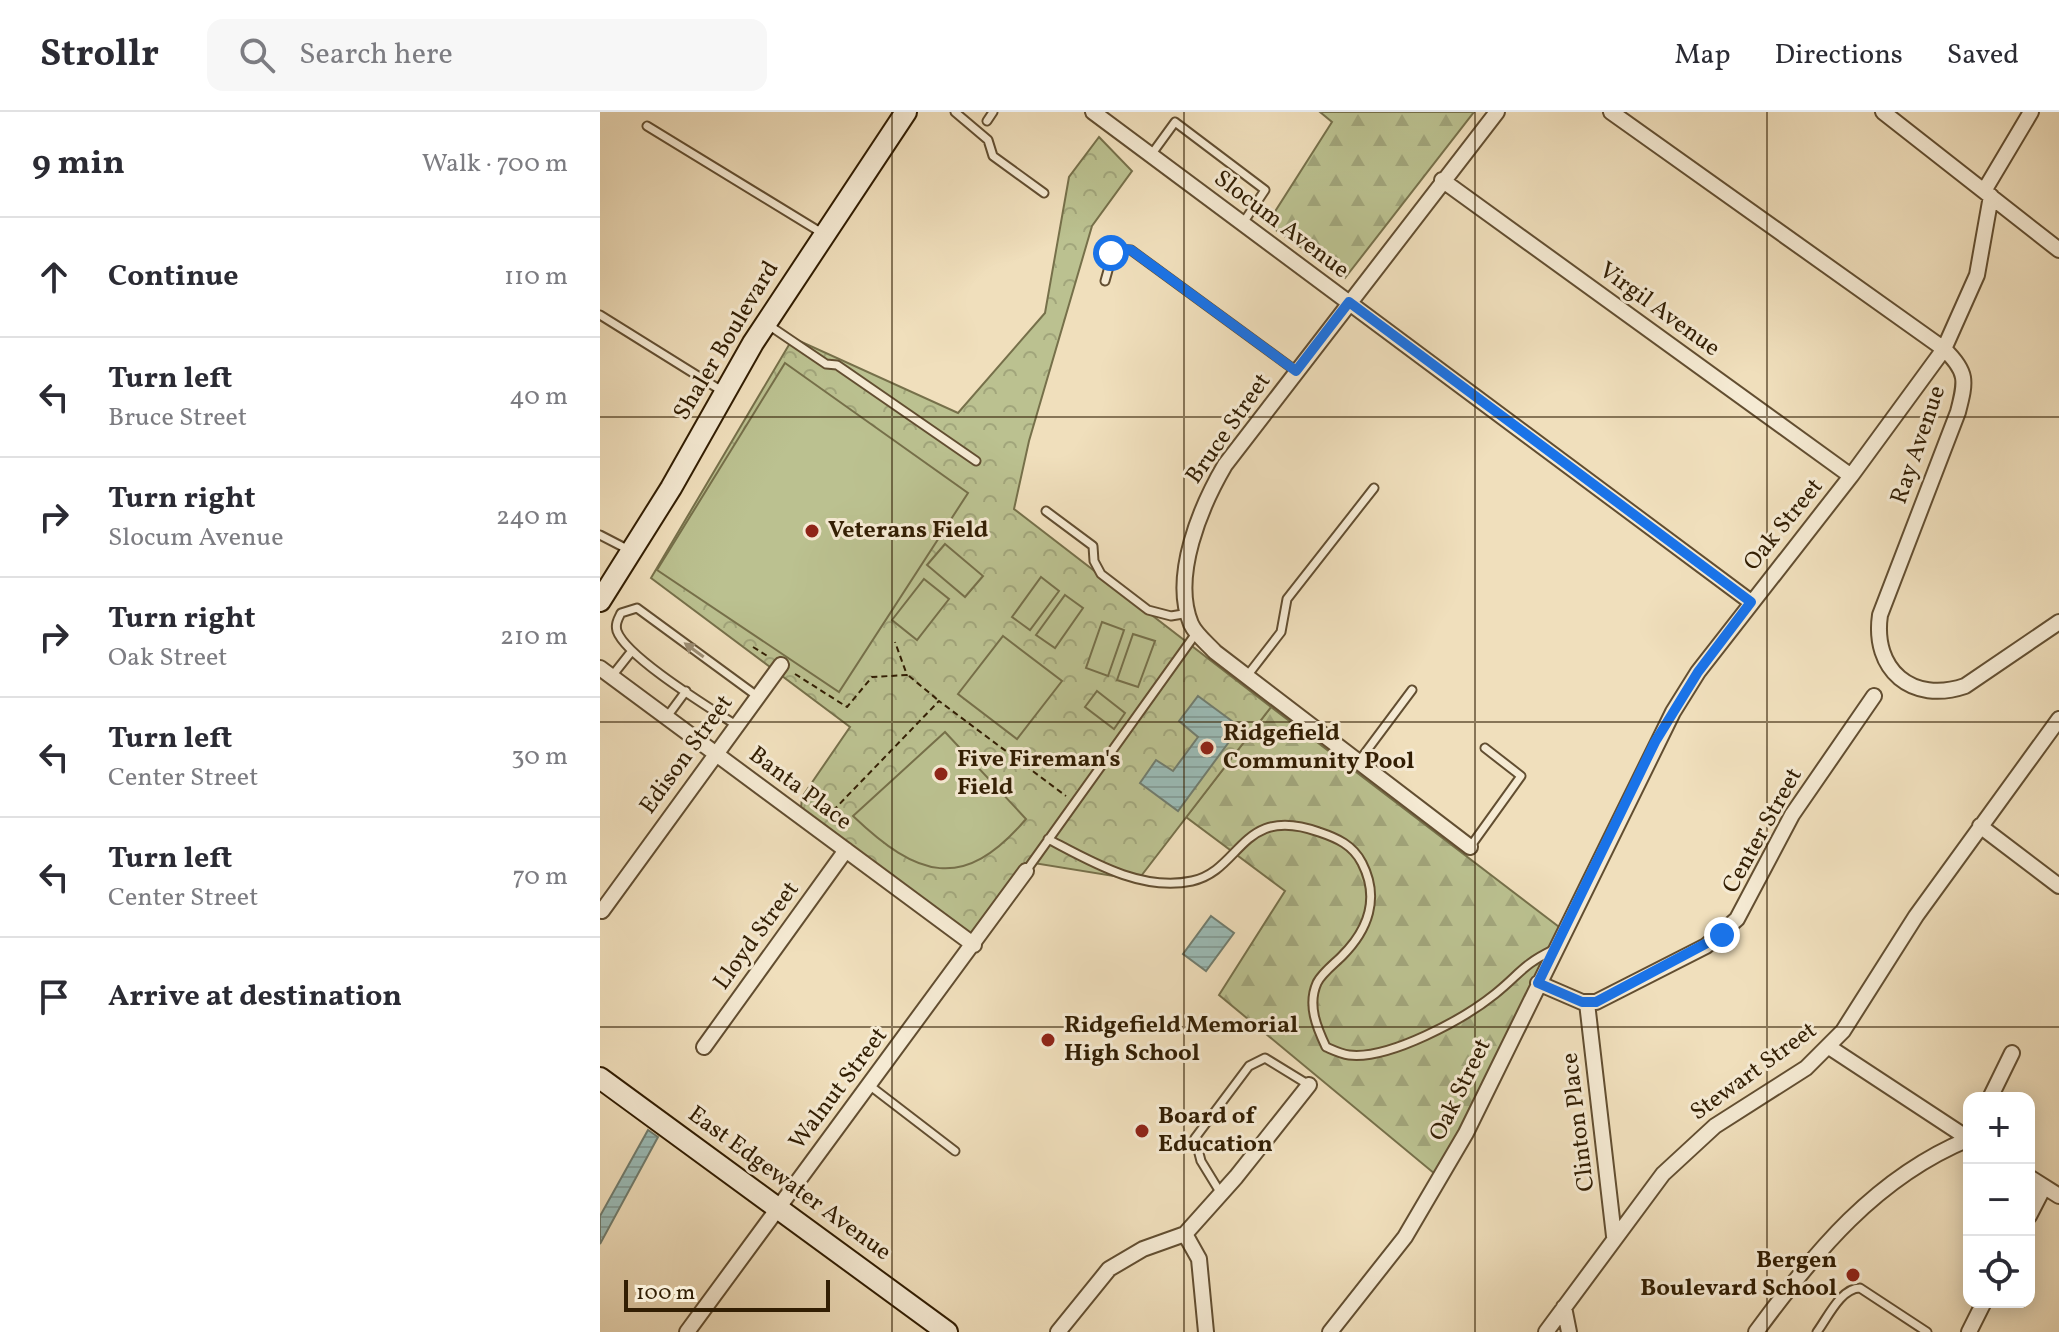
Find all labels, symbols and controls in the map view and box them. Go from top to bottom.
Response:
search box [207,19,767,91]
text: Strollr [40,29,159,82]
icon: search [235,33,279,77]
text: Search here [299,34,453,76]
text: Map [1675,36,1731,75]
text: Directions [1775,36,1903,75]
text: Saved [1947,36,2019,75]
text: 9 min [32,141,125,188]
text: Walk · 700 m [422,146,568,182]
street label: Slocum Avenue [1206,163,1356,287]
route start [1093,235,1129,271]
street label: Virgil Avenue [1591,254,1727,366]
icon: ahead [32,255,76,299]
street label: Shaler Boulevard [666,255,788,427]
text: Continue [108,256,239,298]
text: 110 m [504,259,568,295]
text: Turn left [108,358,232,400]
street label: Bruce Street [1178,367,1280,491]
icon: left [32,375,76,419]
text: 40 m [509,379,568,415]
street label: Ray Avenue [1883,381,1955,509]
text: Bruce Street [108,400,247,436]
street label: Oak Street [1736,471,1832,579]
text: Turn right [108,478,256,520]
icon: right [32,495,76,539]
text: 240 m [496,499,568,535]
place label: Veterans Field [828,514,989,548]
text: Slocum Avenue [108,520,284,556]
marker: Veterans Field [803,522,821,540]
text: Turn right [108,598,256,640]
icon: right [32,615,76,659]
text: 210 m [500,619,568,655]
text: Oak Street [108,640,227,676]
one-way arrow [684,643,704,659]
street label: Edison Street [632,688,742,822]
place label: Ridgefield Community Pool [1223,717,1414,779]
text: Turn left [108,718,232,760]
icon: left [32,735,76,779]
text: 30 m [511,739,568,775]
street label: Banta Place [741,739,859,839]
marker: Ridgefield Community Pool [1198,739,1216,757]
place label: Five Fireman's Field [957,743,1121,805]
text: Center Street [108,760,258,796]
street label: Center Street [1715,762,1811,900]
marker: Five Fireman's Field [932,765,950,783]
text: Turn left [108,838,232,880]
icon: left [32,855,76,899]
text: 70 m [513,859,568,895]
street label: Lloyd Street [706,875,808,997]
text: Center Street [108,880,258,916]
route end [1704,917,1740,953]
icon: arrive [32,975,76,1019]
text: Arrive at destination [108,976,402,1018]
place label: Ridgefield Memorial High School [1064,1009,1298,1071]
street label: Stewart Street [1684,1014,1824,1130]
street label: Walnut Street [782,1021,896,1157]
marker: Ridgefield Memorial High School [1039,1031,1057,1049]
street label: Oak Street [1422,1033,1500,1147]
street label: Clinton Place [1554,1051,1604,1193]
map controls [1963,1092,2035,1308]
button: + [1963,1092,2035,1164]
street label: East Edgewater Avenue [680,1098,898,1270]
place label: Board of Education [1158,1100,1273,1162]
marker: Board of Education [1133,1122,1151,1140]
button: − [1963,1164,2035,1236]
button: locate [1963,1236,2035,1308]
place label: Bergen Boulevard School [1640,1244,1837,1306]
marker: Bergen Boulevard School [1844,1266,1862,1284]
scale bar [624,1276,830,1312]
text: 100 m [636,1278,695,1309]

